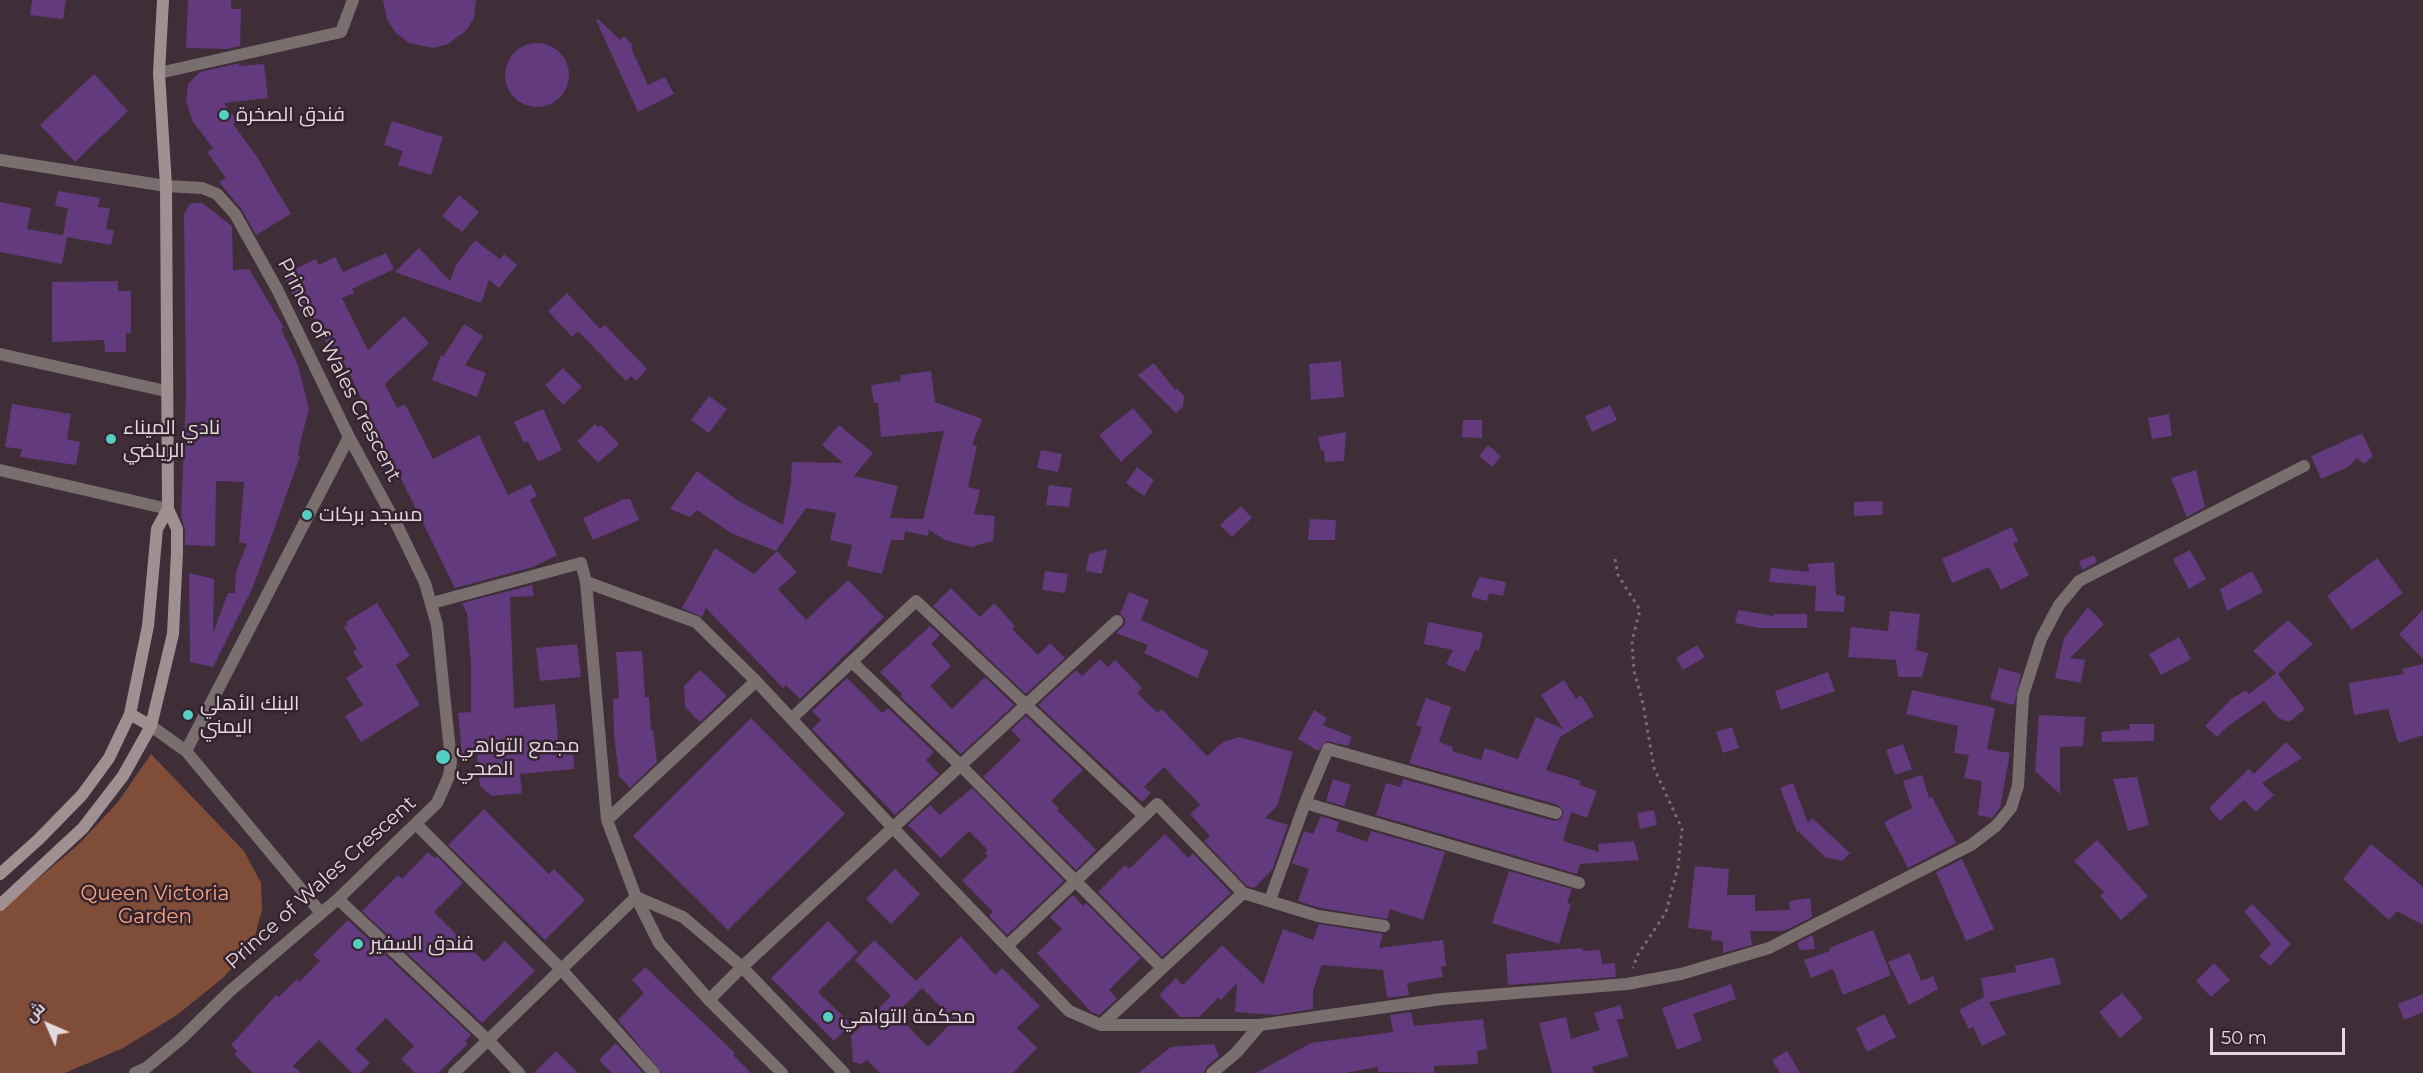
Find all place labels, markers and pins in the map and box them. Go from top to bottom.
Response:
place label: فندق الصخرة [236,103,345,127]
marker: فندق الصخرة [217,108,231,122]
place label: نادي الميناء الرياضي [123,416,220,463]
marker: نادي الميناء الرياضي [104,432,118,446]
place label: مسجد بركات [319,503,423,527]
marker: مسجد بركات [300,508,314,522]
place label: البنك الأهلي اليمني [200,692,299,739]
marker: البنك الأهلي اليمني [181,708,195,722]
place label: مجمع التواهي الصحي [456,734,580,781]
marker: مجمع التواهي الصحي [434,748,452,766]
place label: فندق السفير [370,932,474,956]
marker: فندق السفير [351,937,365,951]
place label: محكمة التواهي [840,1005,976,1029]
marker: محكمة التواهي [821,1010,835,1024]

